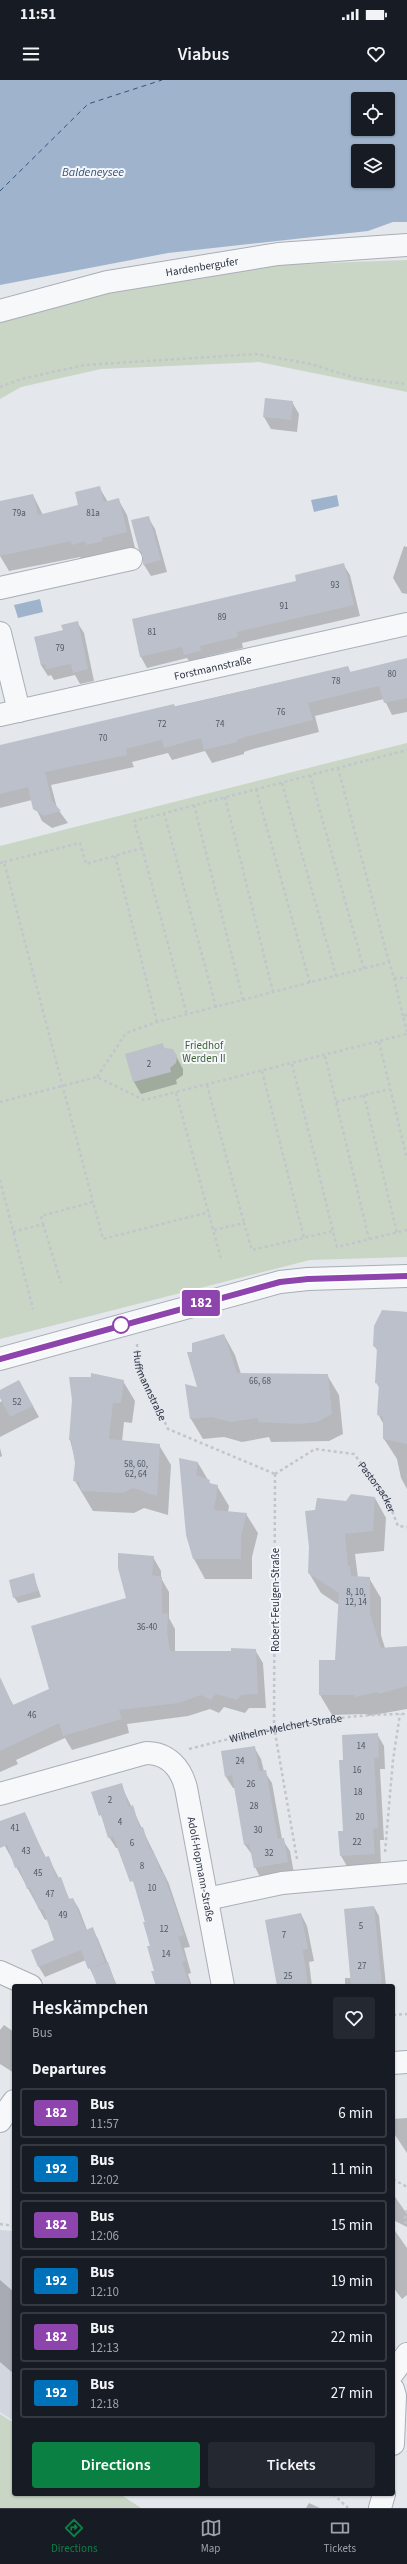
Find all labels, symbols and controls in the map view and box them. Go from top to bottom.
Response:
text: 11:51 [20,4,56,25]
text: Viabus [178,42,229,67]
icon: menu [20,43,42,65]
icon: heart [365,43,387,65]
map controls [351,92,395,188]
button: locate [351,92,395,136]
button: layers [351,144,395,188]
water label: Baldeneysee [62,164,124,181]
street label: Hardenbergufer [165,254,239,280]
house number: 79a [12,507,26,520]
house number: 81a [86,507,100,520]
house number: 93 [331,579,340,592]
house number: 91 [280,600,288,613]
house number: 89 [218,611,227,624]
house number: 81 [148,626,156,639]
house number: 79 [56,642,65,655]
street label: Forstmannstraße [173,652,254,684]
house number: 80 [388,668,397,681]
house number: 78 [332,675,341,688]
house number: 76 [277,706,286,719]
house number: 72 [158,718,167,731]
house number: 74 [216,718,225,731]
house number: 70 [99,732,108,745]
park label: Friedhof Werden II [182,1038,226,1066]
house number: 2 [147,1058,152,1071]
line badge: 182 [178,1290,224,1316]
text: 182 [190,1293,212,1313]
unlabelled marker [112,1316,130,1334]
street label: Huffmannstraße [130,1350,170,1424]
house number: 66, 68 [249,1375,271,1388]
house number: 52 [13,1396,22,1409]
house number: 58, 60, 62, 64 [124,1458,148,1481]
street label: Pastorsacker [354,1459,399,1515]
street label: Robert-Feulgen-Straße [268,1547,283,1652]
house number: 8, 10, 12, 14 [345,1586,367,1609]
house number: 36-40 [137,1621,158,1634]
house number: 46 [28,1709,37,1722]
street label: Wilhelm-Melchert-Straße [228,1711,343,1747]
house number: 14 [357,1740,366,1753]
house number: 24 [236,1755,245,1768]
house number: 16 [353,1764,362,1777]
house number: 26 [247,1778,256,1791]
house number: 18 [354,1786,363,1799]
house number: 2 [108,1794,113,1807]
house number: 28 [250,1800,259,1813]
house number: 20 [356,1811,365,1824]
street label: Adolf-Hopmann-Straße [184,1815,218,1924]
house number: 4 [118,1816,123,1829]
house number: 41 [11,1822,19,1835]
house number: 30 [254,1824,263,1837]
house number: 22 [353,1836,362,1849]
house number: 6 [130,1837,135,1850]
house number: 43 [22,1845,31,1858]
house number: 32 [265,1847,274,1860]
house number: 8 [140,1860,145,1873]
house number: 45 [34,1867,43,1880]
house number: 10 [148,1882,157,1895]
house number: 47 [46,1888,55,1901]
house number: 49 [59,1909,68,1922]
house number: 5 [359,1920,364,1933]
house number: 12 [160,1923,169,1936]
house number: 7 [282,1929,287,1942]
house number: 14 [162,1948,171,1961]
house number: 27 [358,1960,367,1973]
house number: 25 [284,1970,293,1983]
text: Heskämpchen [32,1995,148,2022]
button: heart [333,1997,375,2039]
text: Bus [32,2024,52,2042]
text: Departures [32,2059,106,2080]
text: Bus [90,2094,114,2115]
text: 182 [45,2103,67,2123]
text: 6 min [338,2103,373,2124]
text: 11:57 [90,2115,119,2133]
text: Bus [90,2150,114,2171]
text: 192 [45,2159,67,2179]
text: 11 min [331,2159,373,2180]
text: 12:02 [90,2171,119,2189]
text: Bus [90,2206,114,2227]
text: 182 [45,2215,67,2235]
text: 15 min [331,2215,373,2236]
text: 12:06 [90,2227,119,2245]
text: Bus [90,2262,114,2283]
text: 192 [45,2271,67,2291]
text: 19 min [331,2271,373,2292]
text: 12:10 [90,2283,119,2301]
text: Bus [90,2318,114,2339]
text: 182 [45,2327,67,2347]
text: 22 min [331,2327,373,2348]
text: 12:13 [90,2339,119,2357]
text: Bus [90,2374,114,2395]
text: 192 [45,2383,67,2403]
text: 27 min [331,2383,373,2404]
text: 12:18 [90,2395,119,2413]
button: Directions [32,2442,200,2488]
button: Tickets [208,2442,375,2488]
tab: Directions [51,2517,98,2556]
tab: Map [200,2517,222,2556]
tab: Tickets [324,2517,356,2556]

